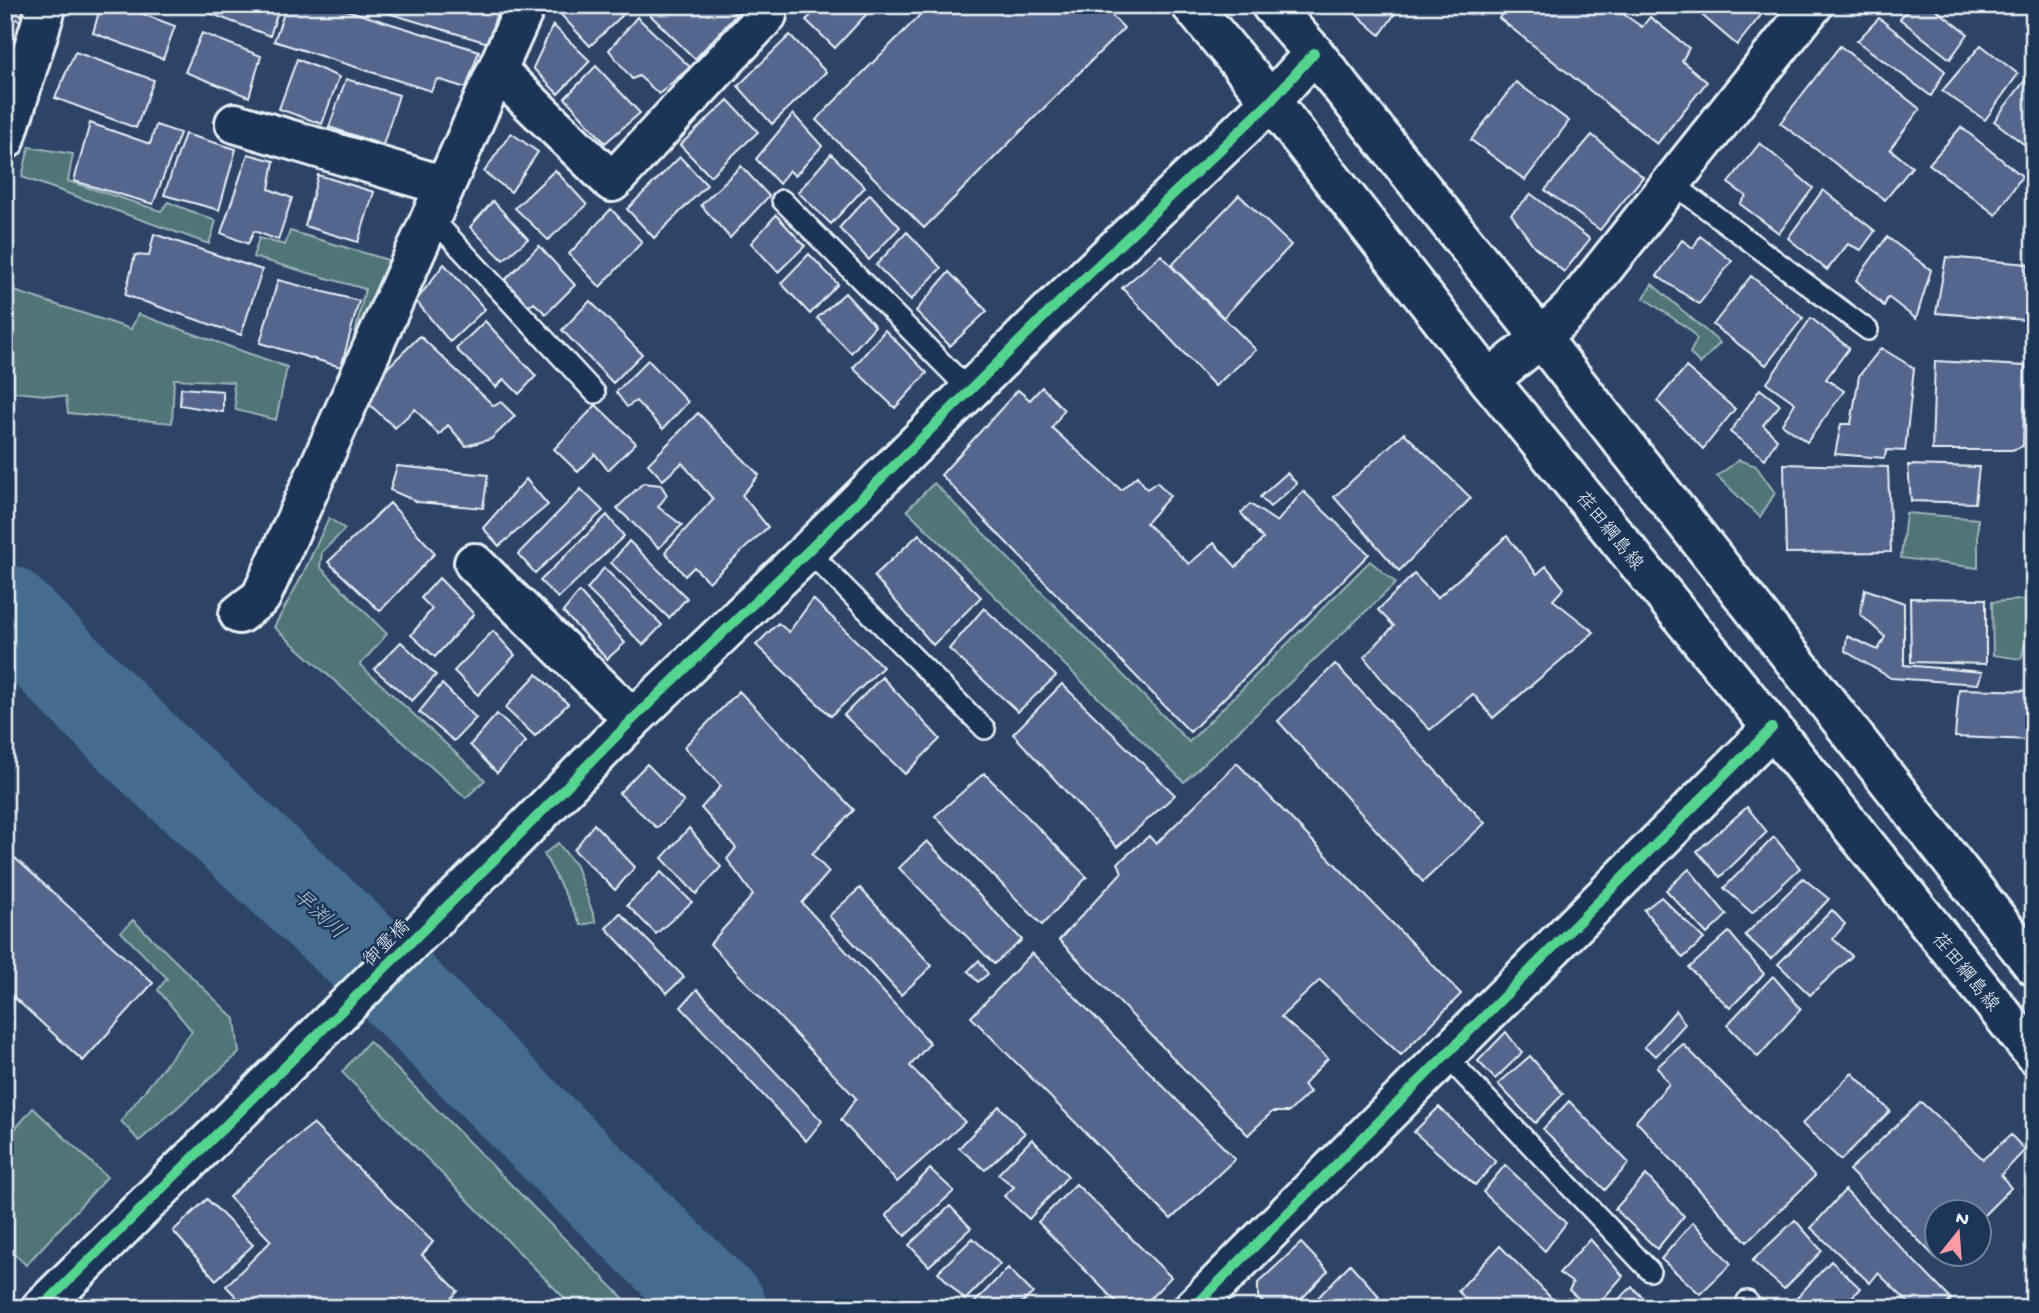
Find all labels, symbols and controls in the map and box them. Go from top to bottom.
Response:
street label: 荏田綱島線 [1569,487,1648,576]
water label: 早渕川 [286,884,350,946]
street label: 御霊橋 [359,916,416,973]
street label: 荏田綱島線 [1925,928,2004,1017]
north arrow [1924,1198,1994,1268]
text: N [1953,1207,1971,1233]

